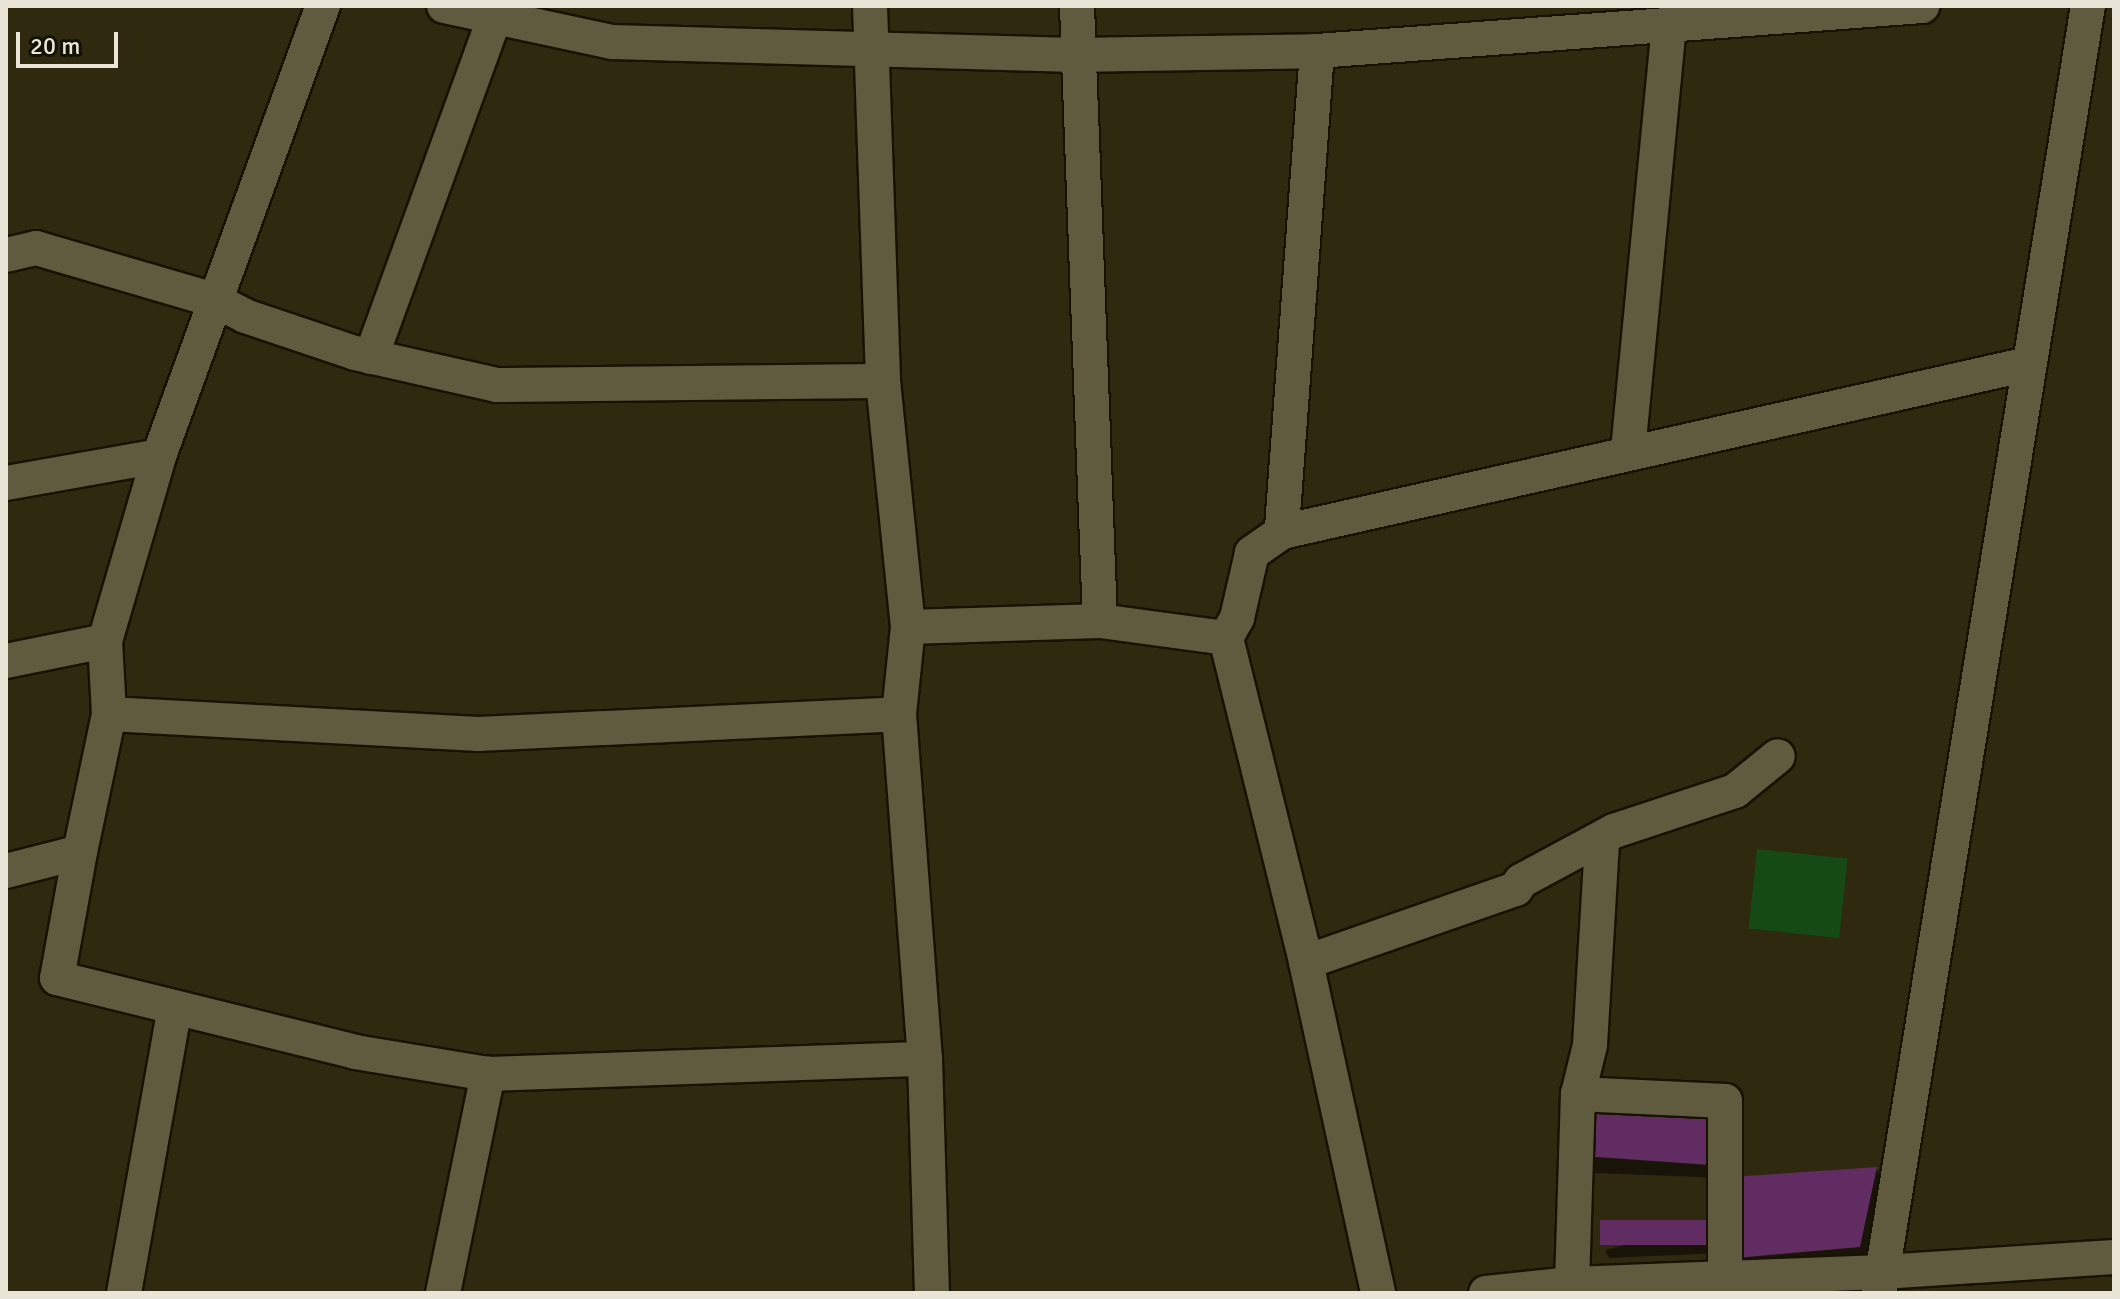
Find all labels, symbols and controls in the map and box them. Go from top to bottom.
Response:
scale bar [20,16,122,66]
text: 20 m [30,31,80,61]

